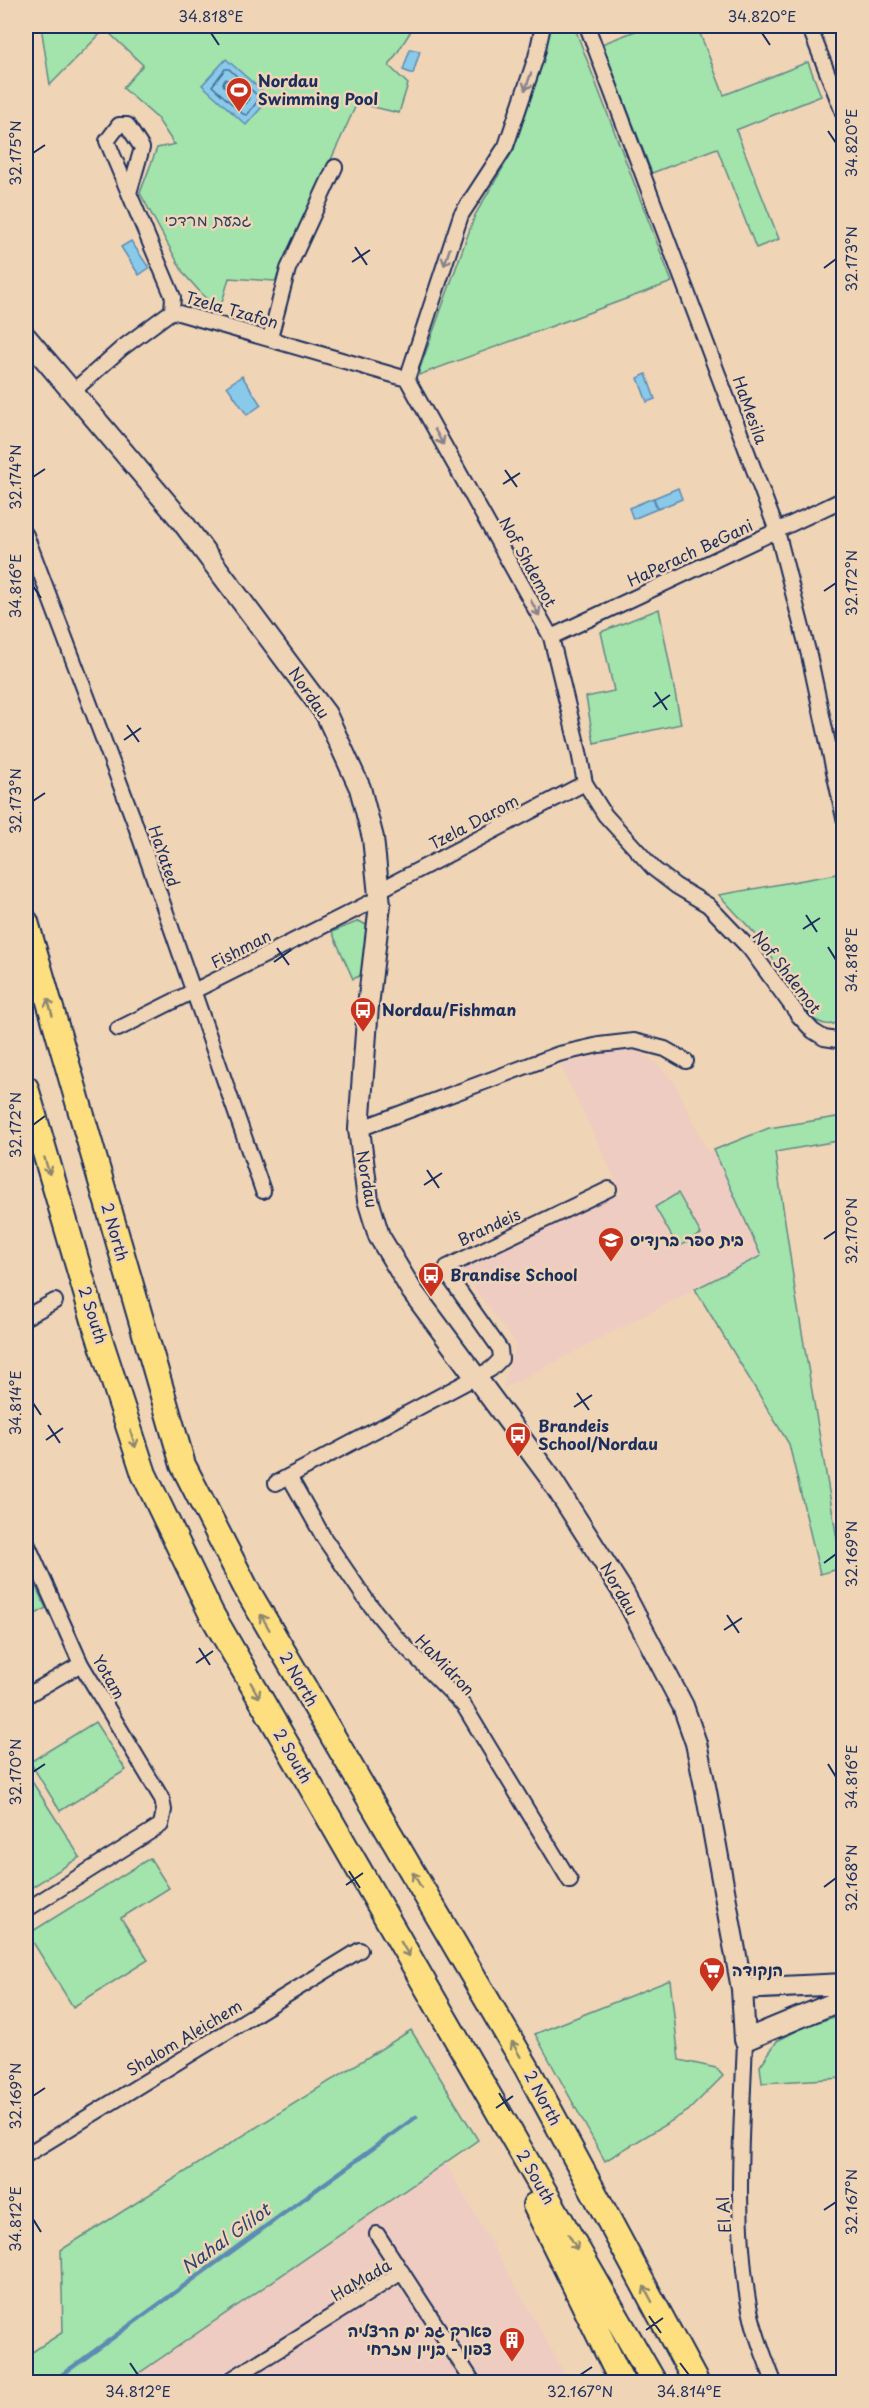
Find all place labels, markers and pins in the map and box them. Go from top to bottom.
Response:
place label: Nordau Swimming Pool [258,68,378,110]
sports icon: Nordau Swimming Pool [224,75,254,113]
bus stop icon: Nordau/Fishman [348,995,378,1033]
place label: Nordau/Fishman [382,997,516,1021]
school or university icon: בית ספר ברנדיס [596,1225,626,1263]
place label: בית ספר ברנדיס [630,1227,744,1251]
bus stop icon: Brandise School [416,1260,446,1298]
place label: Brandise School [450,1262,578,1286]
place label: Brandeis School/Nordau [538,1413,658,1455]
bus stop icon: Brandeis School/Nordau [503,1420,533,1458]
supermarket icon: הנקודה [697,1955,727,1993]
place label: הנקודה [732,1957,783,1981]
place label: פארק גב ים הרצליה צפון - בניין מזרחי [348,2318,492,2360]
building icon: פארק גב ים הרצליה צפון - בניין מזרחי [497,2325,527,2363]

